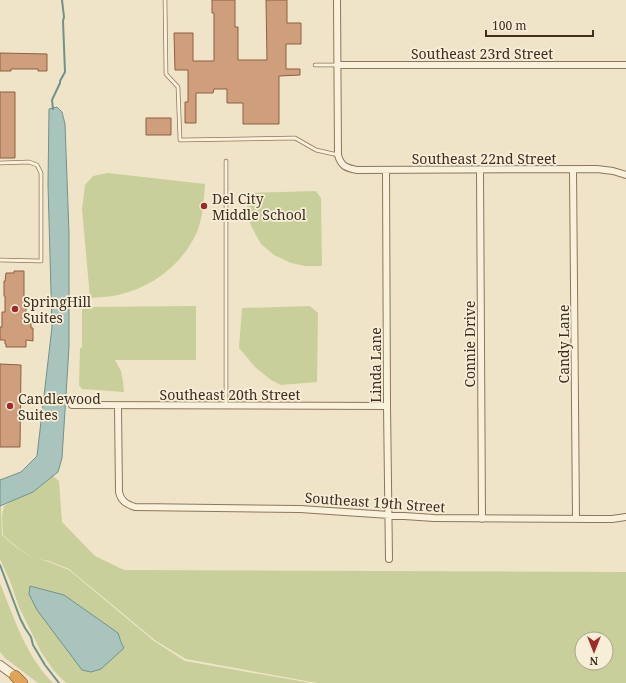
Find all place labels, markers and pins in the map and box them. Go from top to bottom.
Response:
place label: Del City Middle School [212,189,307,224]
marker: Del City Middle School [199,201,209,211]
place label: SpringHill Suites [23,292,92,327]
marker: SpringHill Suites [10,304,20,314]
place label: Candlewood Suites [18,389,101,424]
marker: Candlewood Suites [5,401,15,411]

